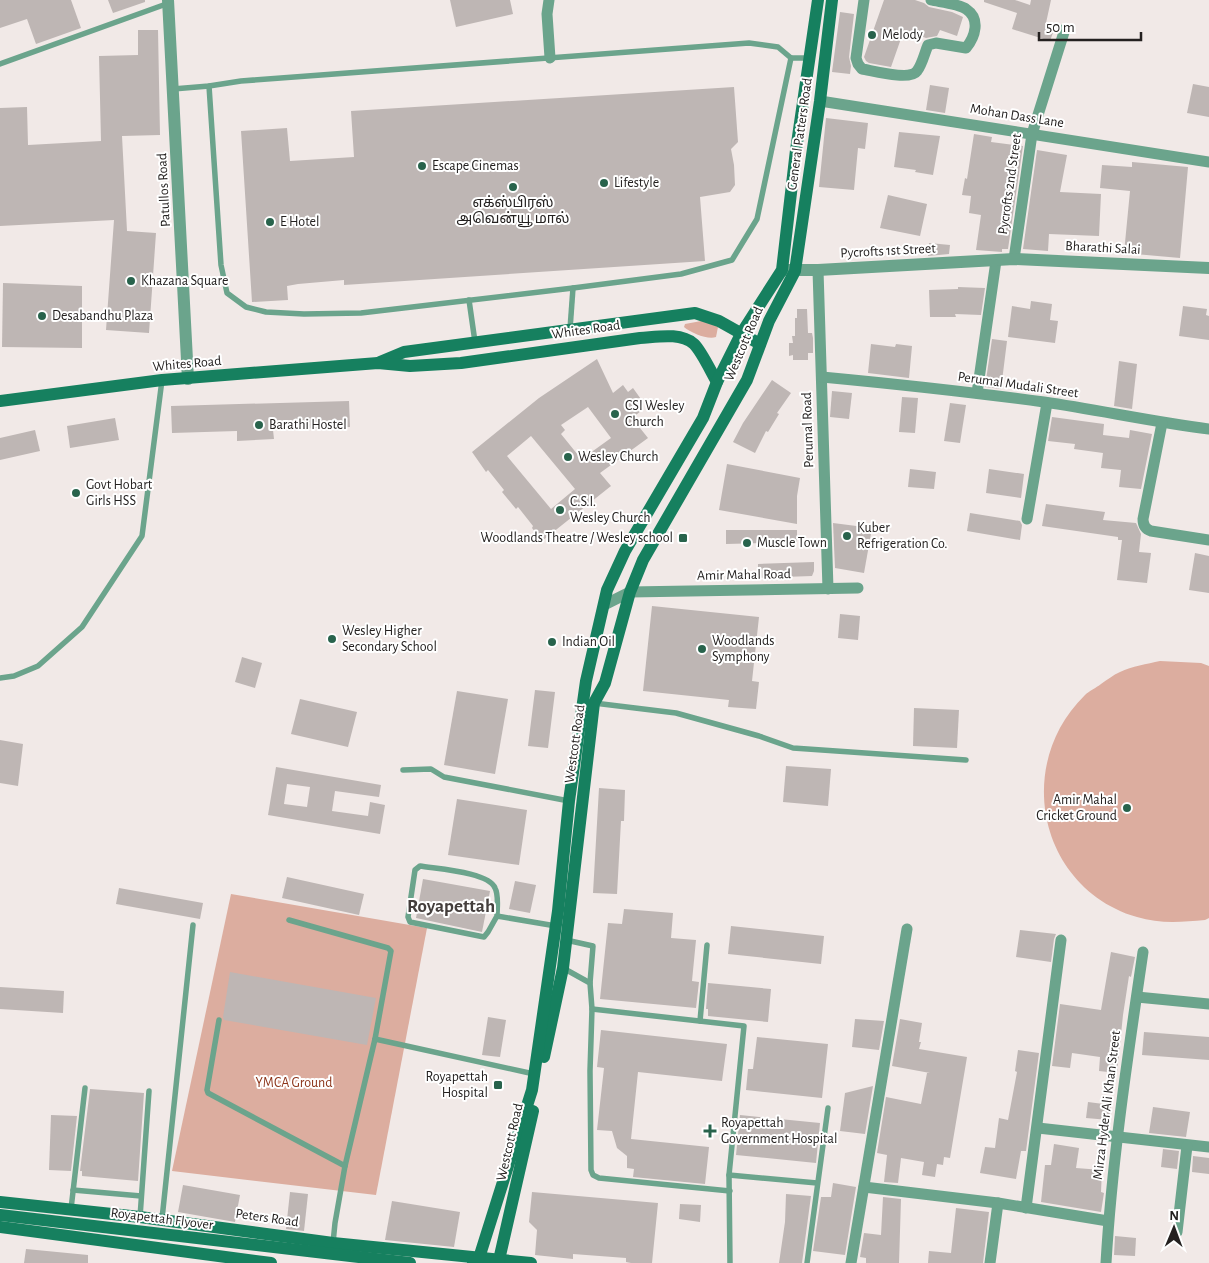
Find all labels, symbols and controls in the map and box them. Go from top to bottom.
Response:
scale bar [1039,10,1142,42]
text: 50 m [1046,20,1075,35]
place label: Melody [882,28,923,42]
marker: Melody [866,29,878,41]
street label: General Patters Road [785,77,815,191]
street label: Mohan Dass Lane [969,102,1065,130]
street label: Pycrofts 2nd Street [996,132,1024,235]
street label: Patullos Road [155,153,173,227]
place label: Escape Cinemas [432,159,519,173]
marker: Escape Cinemas [416,160,428,172]
place label: Lifestyle [614,176,659,190]
marker: Lifestyle [598,177,610,189]
marker: எக்ஸ்பிரஸ் அவென்யூ மால் [507,181,519,193]
place label: எக்ஸ்பிரஸ் அவென்யூ மால் [456,195,570,228]
place label: E Hotel [280,215,319,229]
marker: E Hotel [264,216,276,228]
street label: Bharathi Salai [1065,239,1141,257]
street label: Pycrofts 1st Street [840,241,937,260]
place label: Khazana Square [141,274,228,288]
marker: Khazana Square [125,275,137,287]
street label: Westcott Road [722,305,766,383]
place label: Desabandhu Plaza [52,309,154,323]
marker: Desabandhu Plaza [36,310,48,322]
street label: Whites Road [551,318,621,342]
street label: Whites Road [152,354,222,374]
street label: Perumal Mudali Street [957,370,1080,400]
street label: Perumal Road [800,392,816,468]
place label: CSI Wesley Church [625,399,684,429]
marker: CSI Wesley Church [609,408,621,420]
place label: Barathi Hostel [269,418,347,432]
marker: Barathi Hostel [253,419,265,431]
place label: Wesley Church [578,450,658,464]
marker: Wesley Church [562,451,574,463]
place label: Govt Hobart Girls HSS [86,478,153,508]
marker: Govt Hobart Girls HSS [70,487,82,499]
place label: C.S.I. Wesley Church [570,495,650,525]
marker: C.S.I. Wesley Church [554,504,566,516]
place label: Kuber Refrigeration Co. [857,521,948,551]
marker: Kuber Refrigeration Co. [841,530,853,542]
place label: Woodlands Theatre / Wesley school [481,531,673,545]
marker: Woodlands Theatre / Wesley school [677,532,689,544]
place label: Muscle Town [757,536,827,550]
marker: Muscle Town [741,537,753,549]
street label: Amir Mahal Road [697,567,791,583]
place label: Wesley Higher Secondary School [342,624,437,654]
marker: Wesley Higher Secondary School [326,633,338,645]
place label: Woodlands Symphony [712,634,774,664]
place label: Indian Oil [562,635,615,649]
marker: Indian Oil [546,636,558,648]
marker: Woodlands Symphony [696,643,708,655]
street label: Westcott Road [563,704,587,784]
place label: Amir Mahal Cricket Ground [1036,793,1117,823]
marker: Amir Mahal Cricket Ground [1121,802,1133,814]
district label: Royapettah [407,897,495,916]
street label: Mirza Hyder Ali Khan Street [1091,1029,1123,1180]
place label: Royapettah Hospital [426,1070,488,1100]
park label: YMCA Ground [255,1076,333,1090]
marker: Royapettah Hospital [492,1079,504,1091]
street label: Westcott Road [494,1102,526,1182]
place label: Royapettah Government Hospital [721,1116,838,1146]
marker: Royapettah Government Hospital [703,1124,717,1138]
north arrow [1149,1203,1199,1253]
street label: Royapettah Flyover [110,1206,215,1232]
street label: Peters Road [234,1207,300,1229]
text: N [1169,1209,1179,1223]

